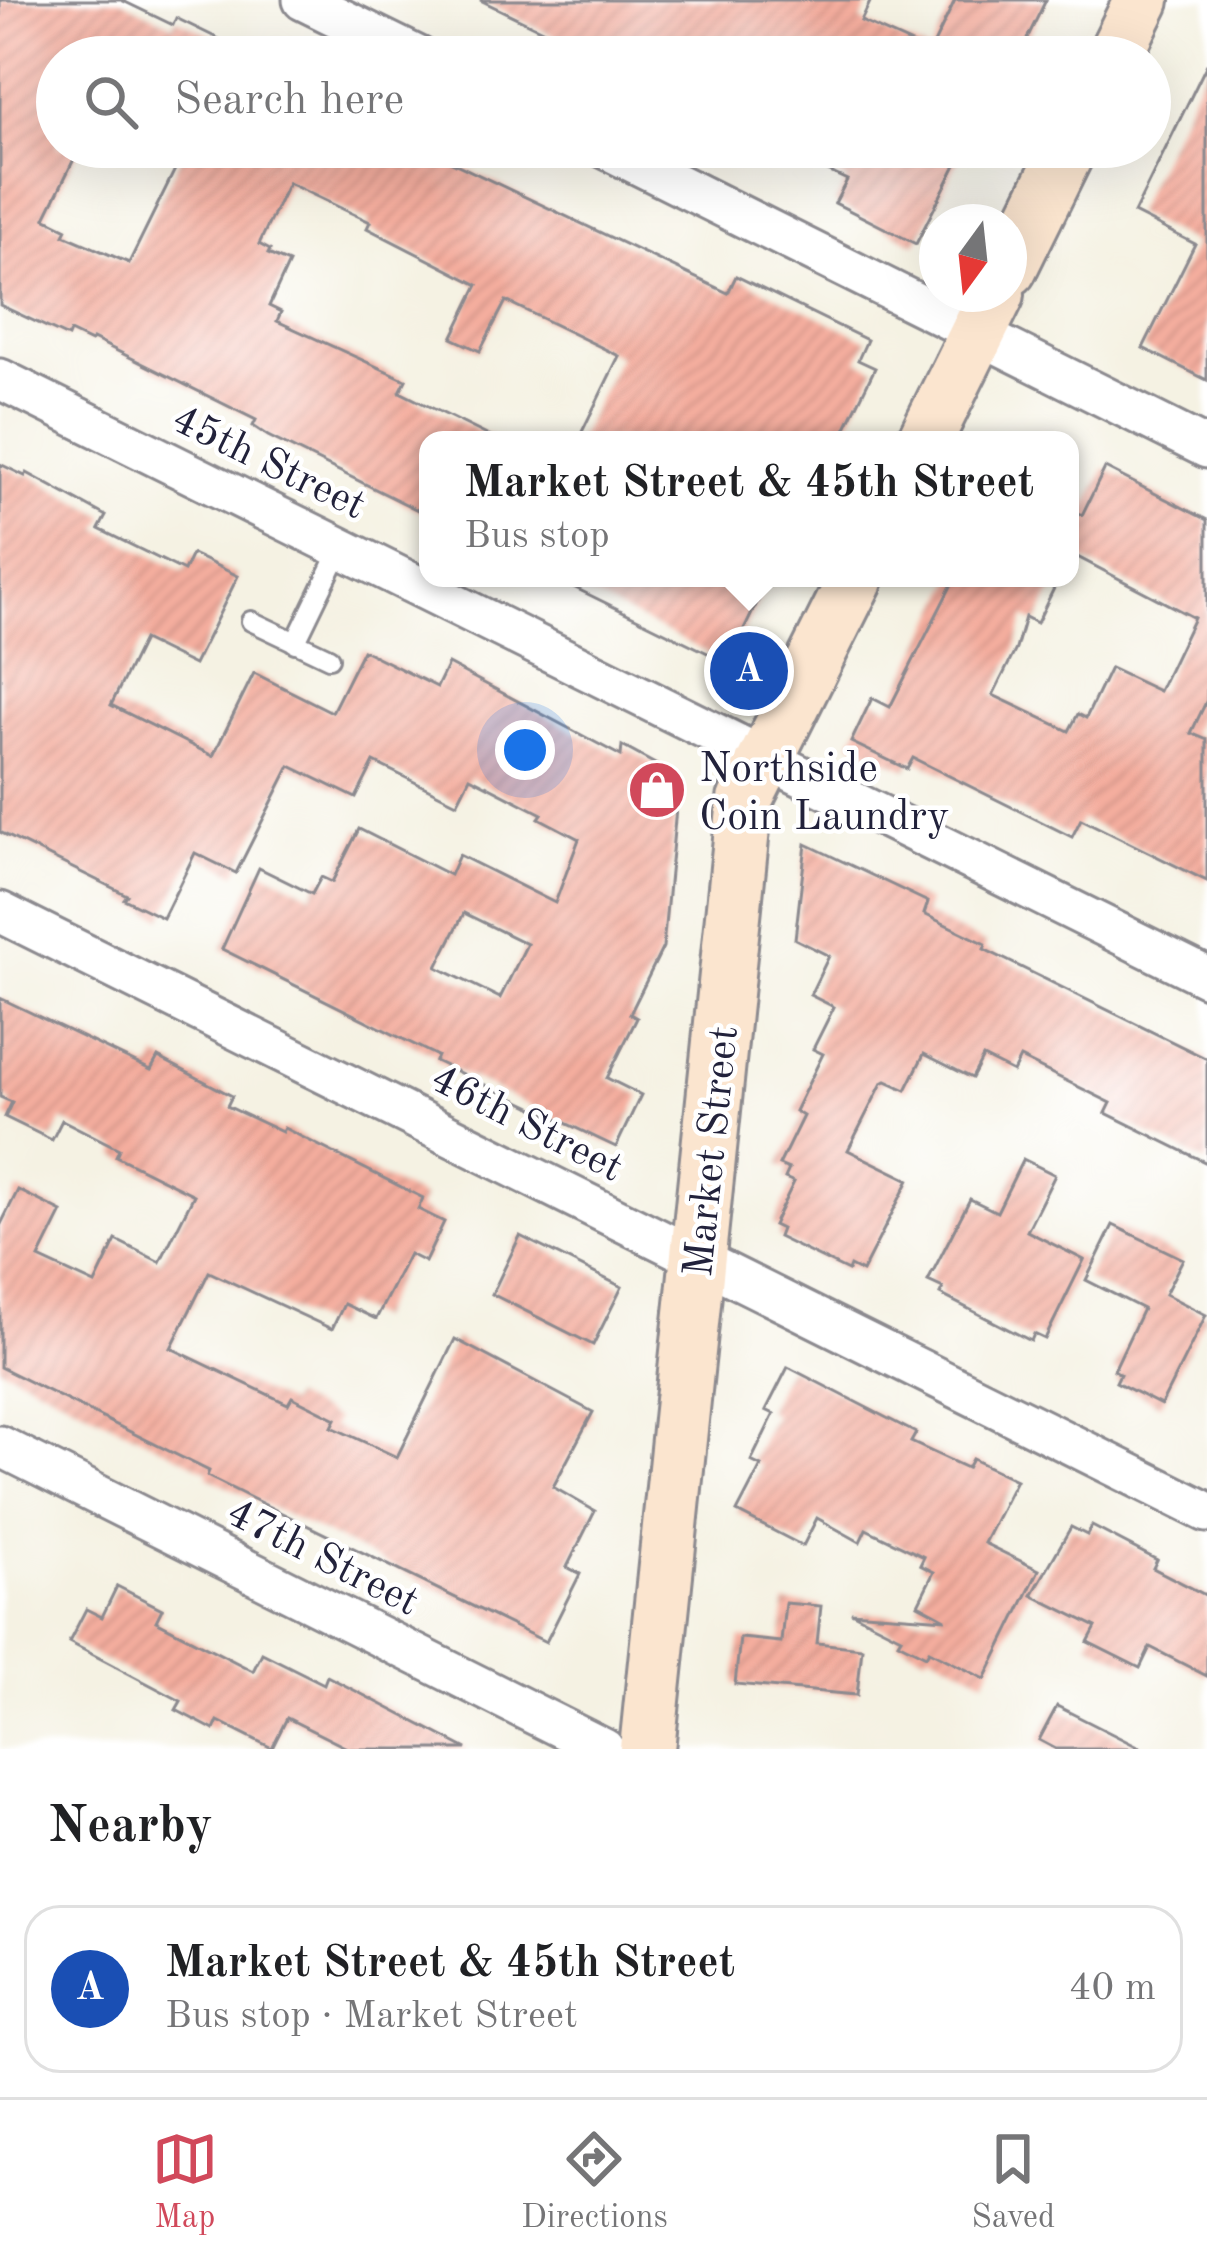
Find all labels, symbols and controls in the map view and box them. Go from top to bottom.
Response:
search box [36,36,1171,168]
icon: search [78,69,144,135]
text: Search here [174,79,404,124]
north arrow [919,204,1027,312]
street label: 45th Street [165,399,372,528]
popup [419,431,1079,587]
text: Market Street & 45th Street [464,462,1034,507]
text: Bus stop [464,517,610,556]
pin: A [710,626,788,716]
your location [495,720,555,780]
place label: Northside Coin Laundry [699,749,949,839]
shop icon: Northside Coin Laundry [626,759,688,821]
street label: Market Street [679,1024,747,1279]
street label: 46th Street [423,1058,629,1191]
street label: 47th Street [219,1492,425,1625]
text: Nearby [48,1802,213,1853]
text: Market Street & 45th Street [165,1942,735,1987]
text: A [75,1969,105,2008]
text: 40 m [1069,1969,1156,2008]
text: Bus stop · Market Street [165,1997,578,2036]
tab: Map [152,2126,218,2239]
tab: Directions [521,2126,668,2239]
tab: Saved [971,2126,1055,2239]

